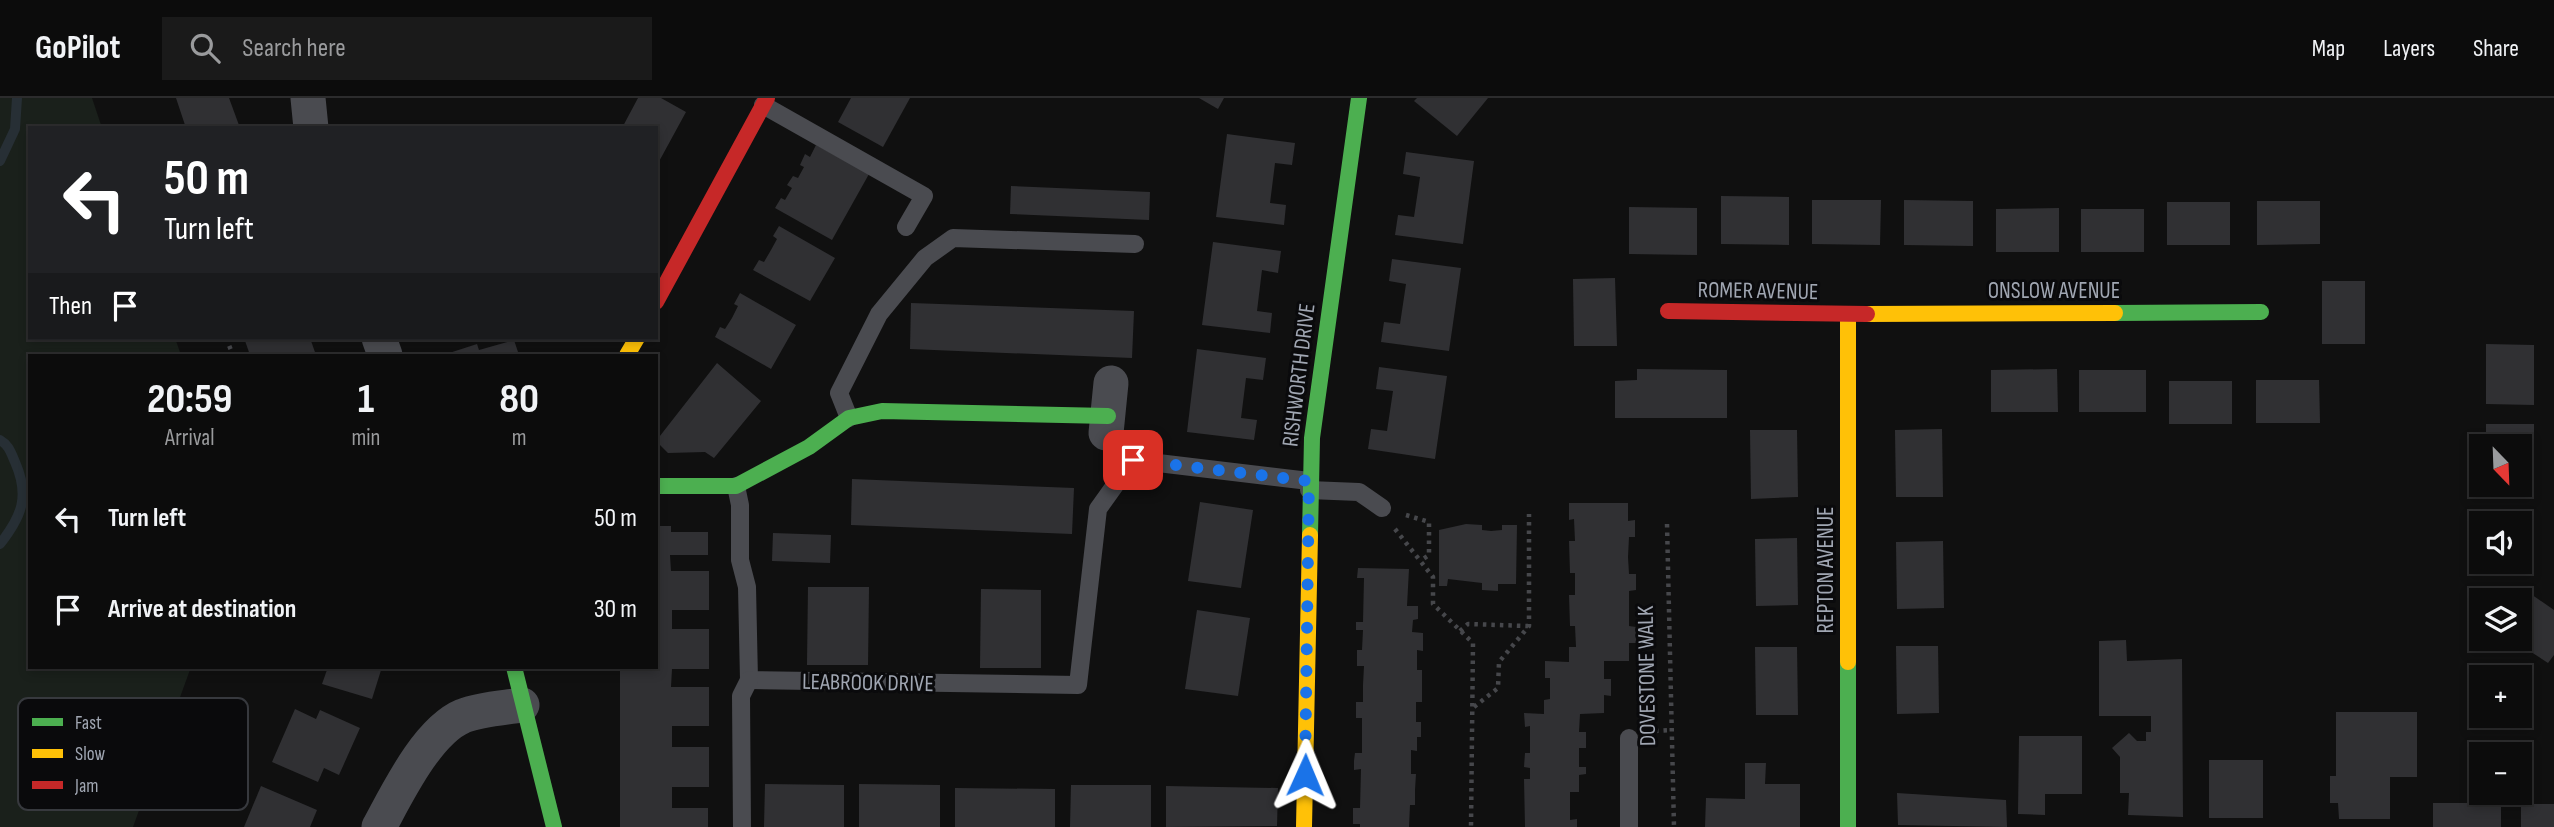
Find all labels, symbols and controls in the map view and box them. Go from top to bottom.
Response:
search box [162,17,652,80]
text: GoPilot [35,28,120,68]
icon: search [186,29,224,67]
text: Search here [242,33,346,64]
text: Map [2312,34,2345,63]
text: Layers [2383,34,2435,63]
text: Share [2473,34,2519,63]
text: 50 m [164,150,249,209]
icon: left [49,154,140,245]
text: Turn left [164,210,254,249]
street label: ROMER AVENUE [1697,276,1819,306]
street label: ONSLOW AVENUE [1988,277,2120,305]
icon: arrive [106,287,144,325]
text: Then [49,291,92,322]
street label: RISHWORTH DRIVE [1276,302,1322,448]
text: 20:59 [147,374,233,425]
text: 1 [358,374,374,425]
text: 80 [499,374,539,425]
text: Arrival [165,424,214,452]
text: min [351,424,380,452]
text: m [512,424,527,452]
pin [1103,430,1163,490]
north arrow [2469,434,2532,497]
map controls [2469,434,2532,805]
icon: arrive [1114,441,1152,479]
icon: left [49,500,87,538]
text: Turn left [108,503,186,534]
text: 50 m [594,503,637,534]
street label: REPTON AVENUE [1812,506,1840,634]
button: sound [2469,511,2532,574]
button: layers [2469,588,2532,651]
icon: arrive [49,591,87,629]
text: Arrive at destination [108,594,296,625]
text: 30 m [594,594,637,625]
street label: DOVESTONE WALK [1632,605,1662,746]
button: + [2469,665,2532,728]
street label: LEABROOK DRIVE [802,668,934,698]
legend [18,698,248,810]
text: Fast [75,712,102,735]
position arrow [1268,738,1342,812]
button: − [2469,742,2532,805]
text: Slow [75,743,105,766]
text: Jam [74,775,98,798]

